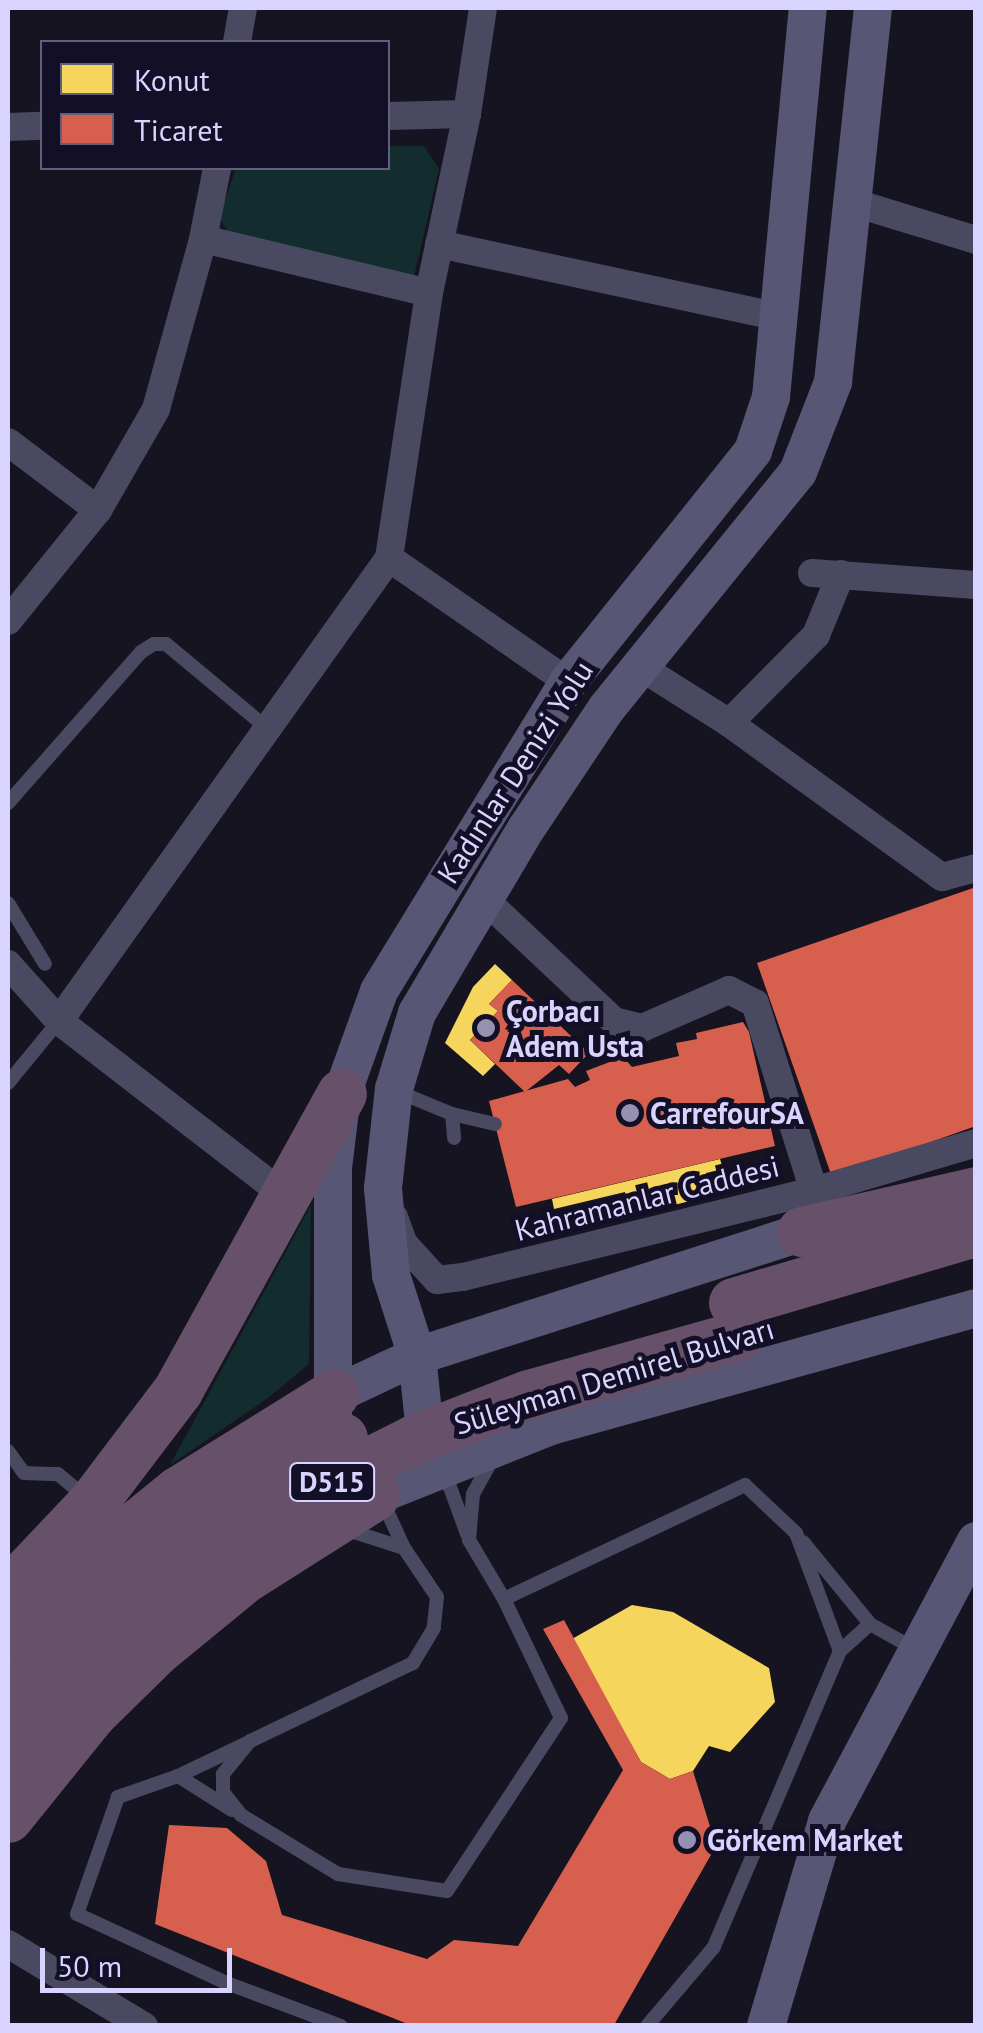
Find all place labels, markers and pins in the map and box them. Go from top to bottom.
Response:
place label: Çorbacı Adem Usta [506,993,644,1064]
marker: Çorbacı Adem Usta [475,1017,497,1039]
place label: CarrefourSA [650,1095,804,1131]
marker: CarrefourSA [619,1102,641,1124]
place label: Görkem Market [707,1822,903,1858]
marker: Görkem Market [676,1829,698,1851]

